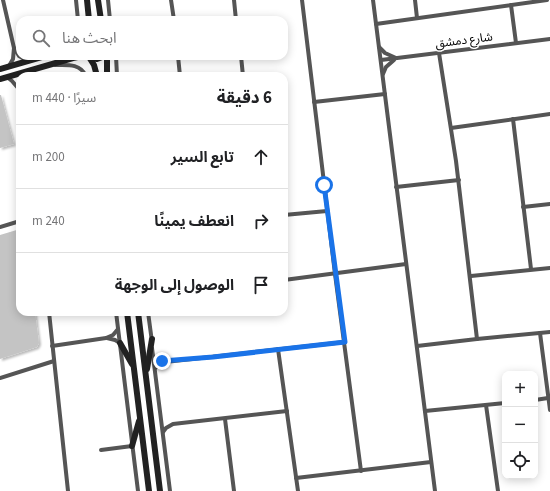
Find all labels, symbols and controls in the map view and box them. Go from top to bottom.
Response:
search box [16,16,288,60]
icon: search [30,27,52,49]
text: ابحث هنا [62,28,117,49]
street label: شارع دمشق [434,29,494,52]
text: 6 دقيقة [217,86,272,110]
text: سيرًا · 440 m [32,89,96,107]
icon: ahead [250,146,272,168]
text: تابع السير [171,147,234,168]
text: 200 m [32,148,65,166]
route start [315,176,333,194]
icon: right [250,210,272,232]
text: انعطف يمينًا [154,211,234,232]
text: 240 m [32,212,65,230]
icon: arrive [250,274,272,296]
text: الوصول إلى الوجهة [115,275,234,296]
route end [153,352,171,370]
map controls [502,371,538,479]
button: + [502,371,538,407]
button: − [502,407,538,443]
button: locate [502,443,538,479]

